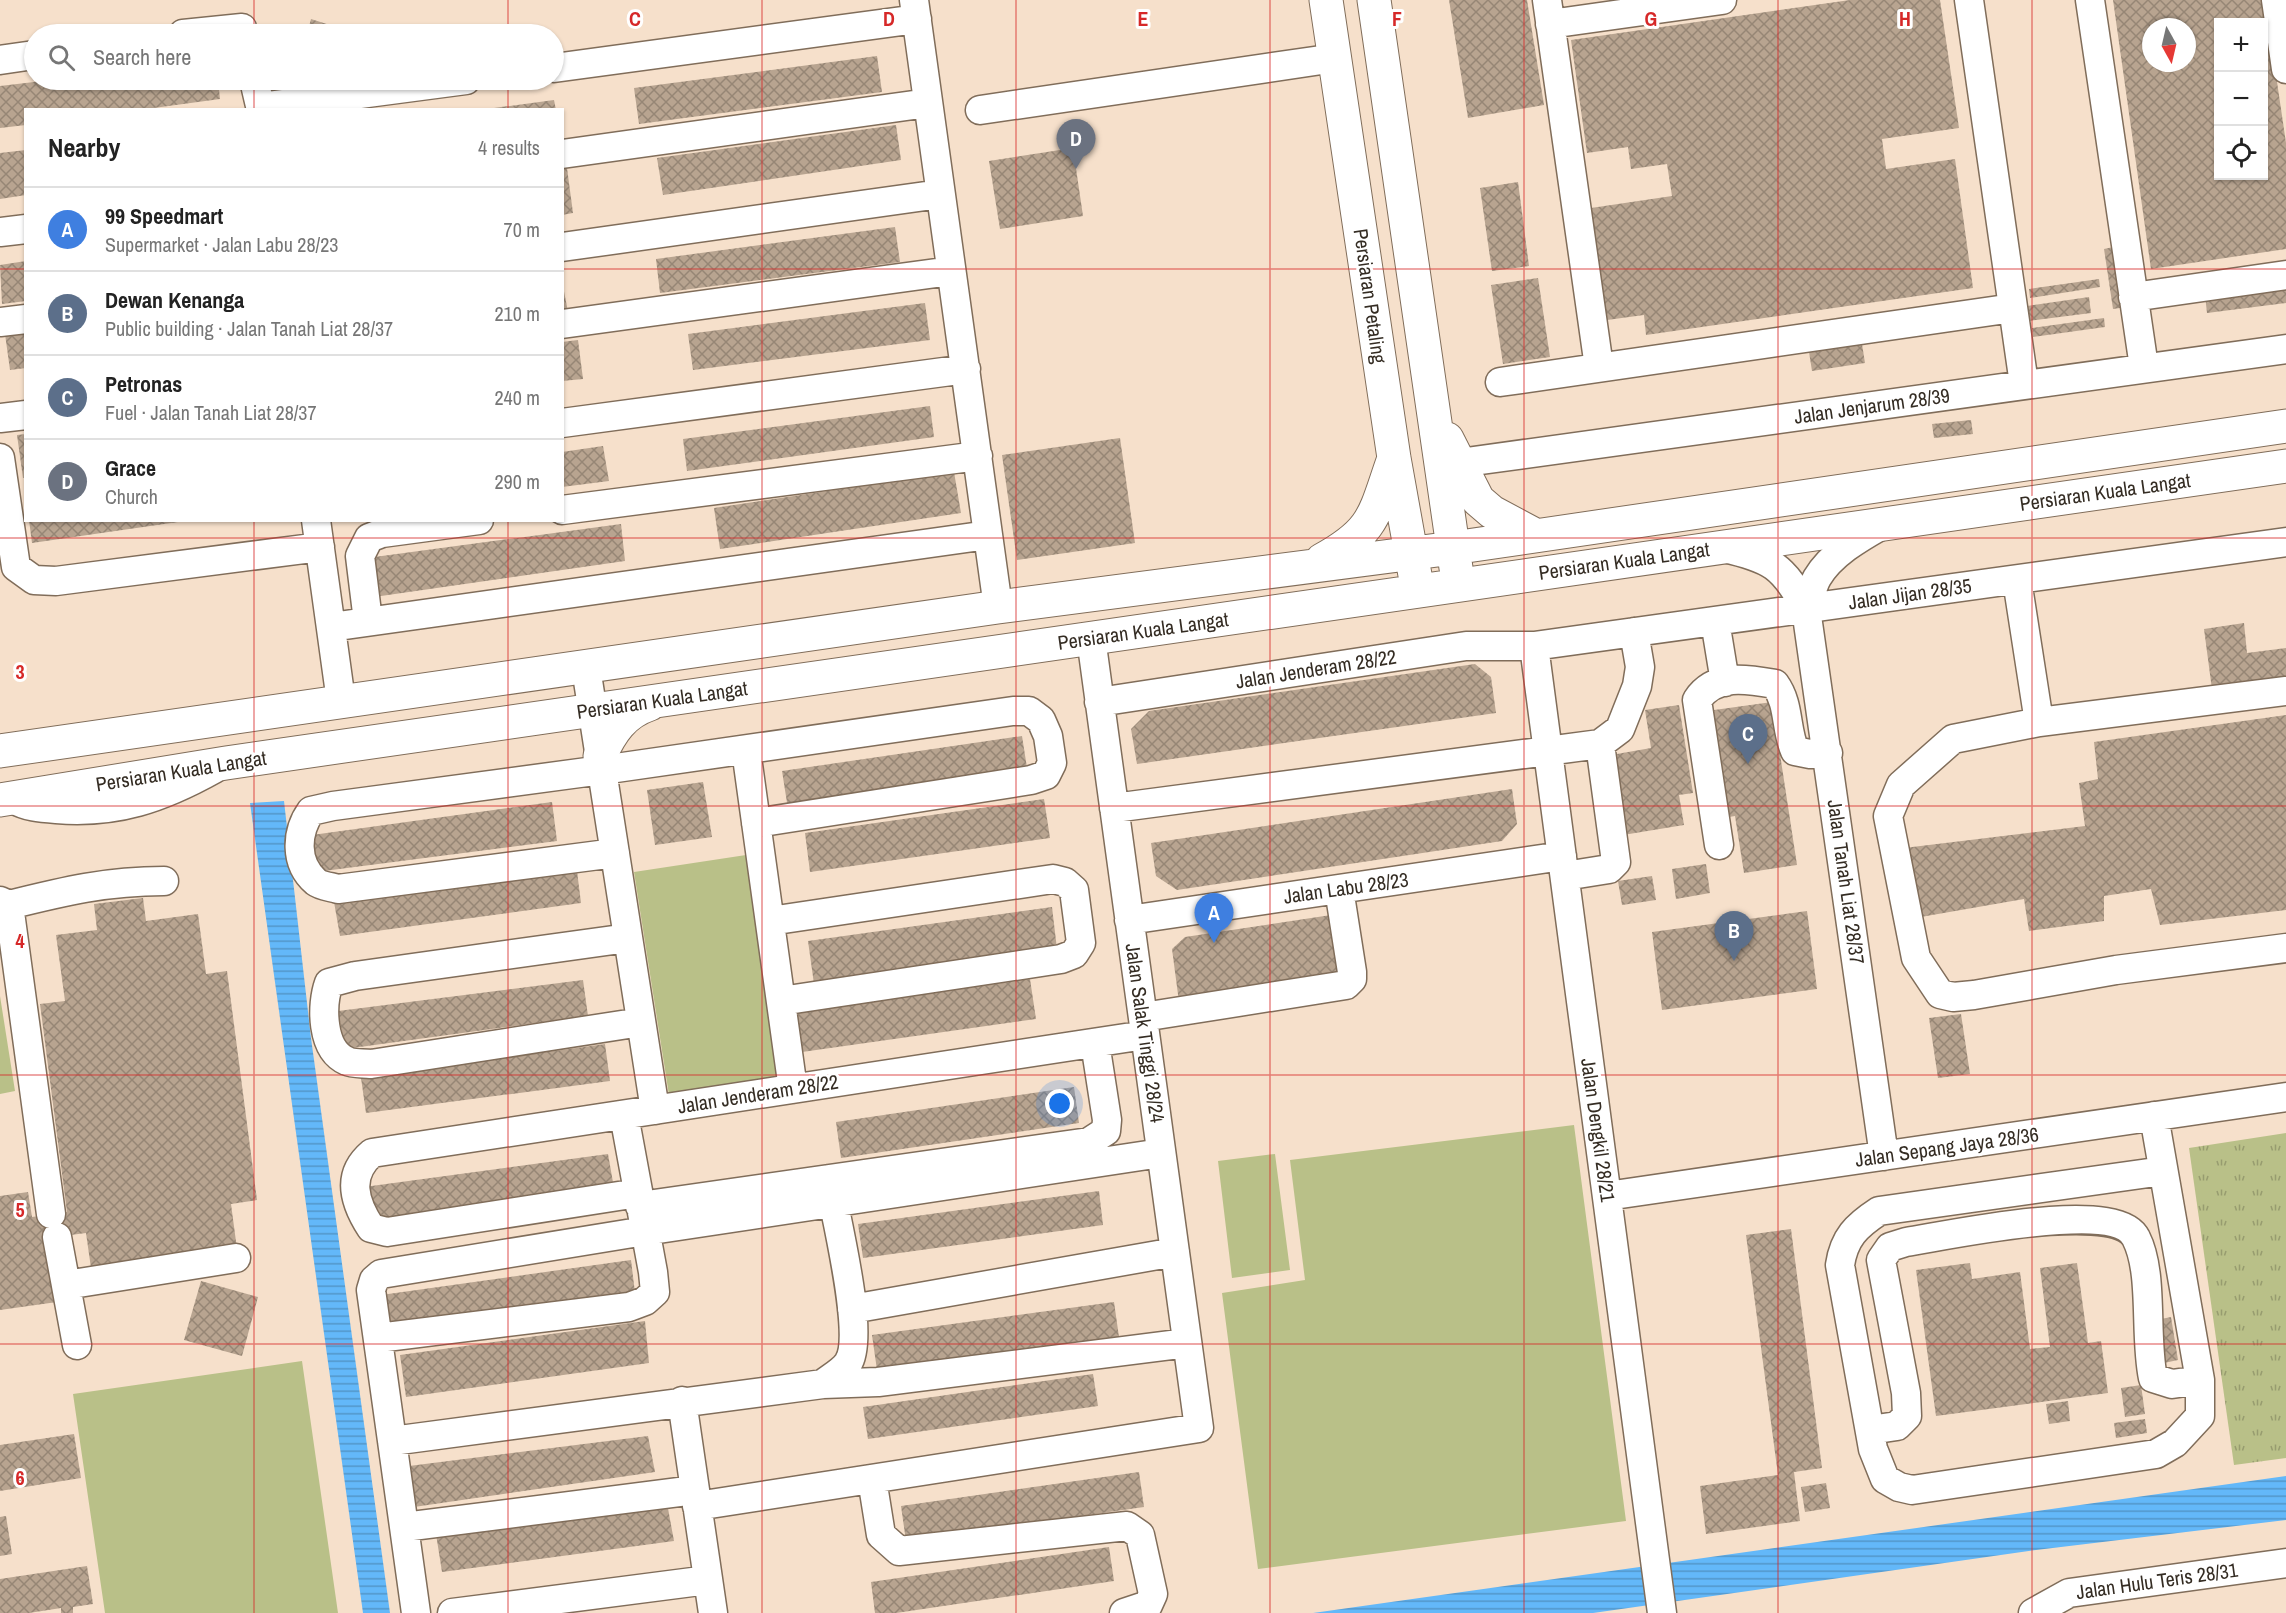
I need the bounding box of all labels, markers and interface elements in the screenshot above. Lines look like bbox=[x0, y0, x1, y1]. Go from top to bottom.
text: C bbox=[629, 5, 641, 32]
text: D bbox=[883, 5, 895, 32]
text: E bbox=[1138, 5, 1149, 32]
text: F bbox=[1392, 5, 1402, 32]
text: G bbox=[1645, 5, 1657, 32]
text: H bbox=[1899, 5, 1911, 32]
north arrow bbox=[2142, 18, 2196, 72]
map controls bbox=[2214, 18, 2268, 180]
button: + bbox=[2214, 18, 2268, 72]
search box bbox=[24, 24, 564, 90]
icon: search bbox=[45, 41, 78, 74]
text: Search here bbox=[93, 42, 191, 72]
button: − bbox=[2214, 72, 2268, 126]
pin: D bbox=[1056, 120, 1096, 169]
button: locate bbox=[2214, 126, 2268, 180]
text: Nearby bbox=[48, 130, 120, 165]
text: 4 results bbox=[478, 134, 540, 161]
text: 99 Speedmart bbox=[105, 201, 223, 231]
text: A bbox=[62, 216, 73, 243]
text: 70 m bbox=[504, 216, 540, 243]
street label: Persiaran Petaling bbox=[1348, 227, 1393, 365]
text: Supermarket · Jalan Labu 28/23 bbox=[105, 231, 338, 258]
text: Dewan Kenanga bbox=[105, 285, 244, 315]
text: B bbox=[62, 300, 73, 327]
text: 210 m bbox=[494, 300, 540, 327]
text: Public building · Jalan Tanah Liat 28/37 bbox=[105, 315, 393, 342]
text: Petronas bbox=[105, 369, 182, 399]
street label: Jalan Jenjarum 28/39 bbox=[1792, 381, 1951, 430]
text: C bbox=[62, 384, 73, 411]
text: 240 m bbox=[494, 384, 540, 411]
text: Fuel · Jalan Tanah Liat 28/37 bbox=[105, 399, 317, 426]
text: Grace bbox=[105, 453, 156, 483]
street label: Persiaran Kuala Langat bbox=[2018, 466, 2193, 517]
text: D bbox=[62, 468, 73, 495]
text: 290 m bbox=[494, 468, 540, 495]
text: Church bbox=[105, 483, 158, 510]
street label: Persiaran Kuala Langat bbox=[1537, 535, 1712, 586]
street label: Jalan Jijan 28/35 bbox=[1847, 572, 1973, 616]
street label: Persiaran Kuala Langat bbox=[1056, 605, 1231, 656]
street label: Jalan Jenderam 28/22 bbox=[1234, 642, 1398, 695]
text: 3 bbox=[15, 658, 25, 685]
street label: Persiaran Kuala Langat bbox=[575, 674, 750, 725]
pin: C bbox=[1728, 714, 1768, 764]
street label: Persiaran Kuala Langat bbox=[94, 744, 269, 797]
street label: Jalan Tanah Liat 28/37 bbox=[1822, 798, 1871, 966]
street label: Jalan Labu 28/23 bbox=[1282, 865, 1410, 910]
pin: A bbox=[1194, 894, 1234, 943]
pin: B bbox=[1714, 912, 1754, 961]
text: 4 bbox=[15, 927, 25, 954]
street label: Jalan Salak Tinggi 28/24 bbox=[1120, 942, 1171, 1124]
street label: Jalan Dengkil 28/21 bbox=[1575, 1056, 1622, 1204]
street label: Jalan Jenderam 28/22 bbox=[676, 1067, 840, 1120]
your location bbox=[1045, 1089, 1074, 1118]
street label: Jalan Sepang Jaya 28/36 bbox=[1853, 1120, 2040, 1173]
text: 5 bbox=[15, 1196, 25, 1223]
text: 6 bbox=[15, 1464, 25, 1491]
street label: Jalan Hulu Teris 28/31 bbox=[2074, 1556, 2239, 1605]

